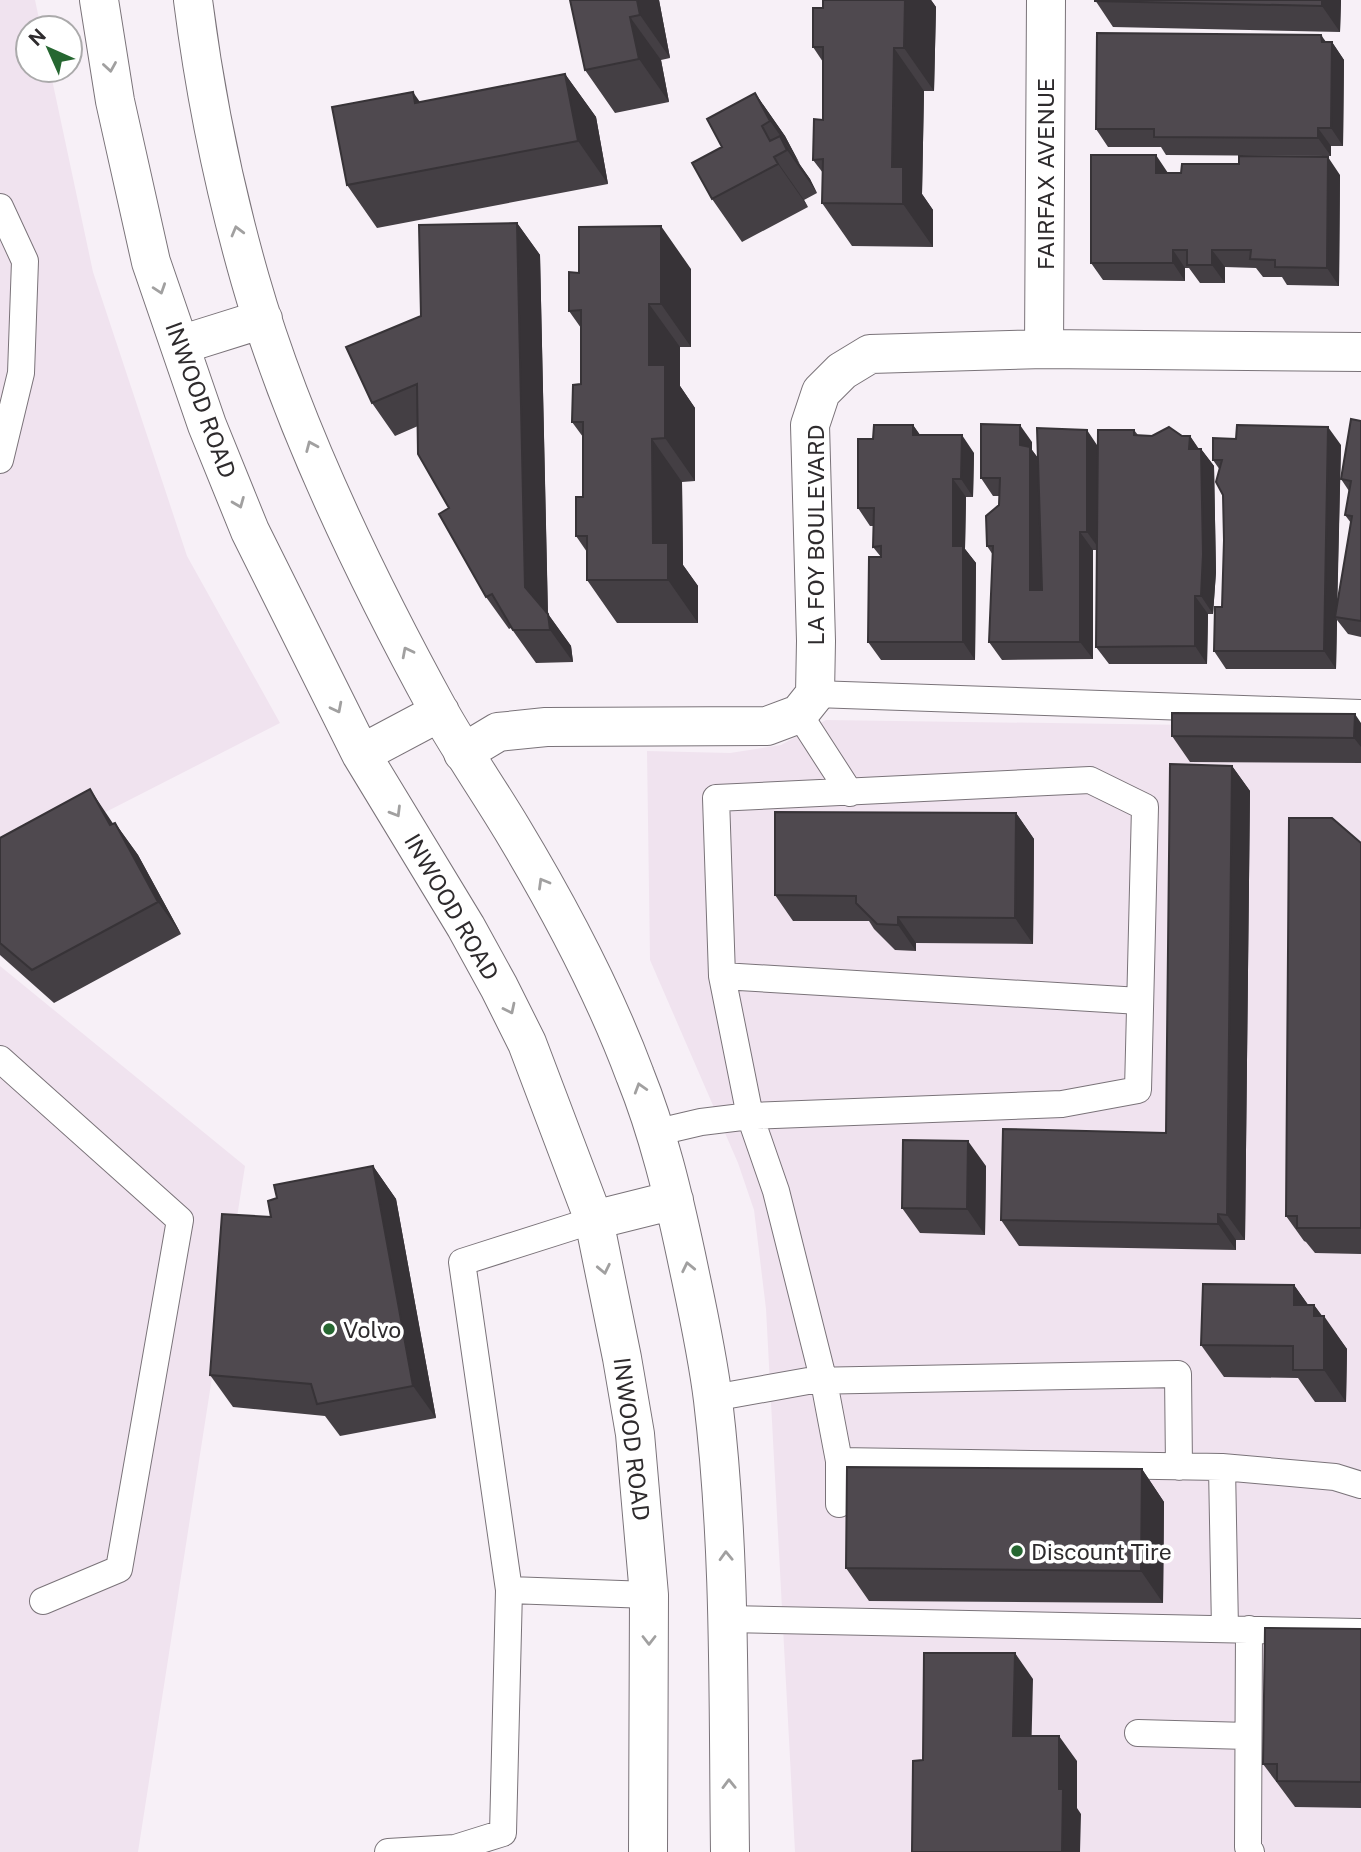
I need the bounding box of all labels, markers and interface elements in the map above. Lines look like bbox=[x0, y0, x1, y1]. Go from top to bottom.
north arrow bbox=[14, 14, 84, 84]
text: N bbox=[24, 24, 50, 50]
one-way arrow bbox=[102, 62, 117, 73]
street label: FAIRFAX AVENUE bbox=[1032, 78, 1059, 270]
one-way arrow bbox=[231, 225, 245, 237]
one-way arrow bbox=[152, 282, 166, 295]
street label: INWOOD ROAD bbox=[160, 318, 242, 482]
street label: LA FOY BOULEVARD bbox=[802, 424, 829, 646]
one-way arrow bbox=[305, 441, 319, 453]
one-way arrow bbox=[230, 496, 244, 508]
one-way arrow bbox=[402, 647, 416, 659]
one-way arrow bbox=[328, 701, 342, 713]
one-way arrow bbox=[388, 805, 401, 818]
street label: INWOOD ROAD bbox=[399, 829, 505, 985]
one-way arrow bbox=[538, 877, 551, 890]
one-way arrow bbox=[501, 1002, 515, 1014]
one-way arrow bbox=[634, 1082, 648, 1095]
one-way arrow bbox=[682, 1261, 697, 1273]
one-way arrow bbox=[595, 1263, 610, 1275]
place label: Volvo bbox=[343, 1316, 401, 1343]
marker: Volvo bbox=[321, 1321, 337, 1337]
street label: INWOOD ROAD bbox=[609, 1356, 655, 1522]
place label: Discount Tire bbox=[1031, 1538, 1172, 1565]
marker: Discount Tire bbox=[1009, 1543, 1025, 1559]
one-way arrow bbox=[718, 1551, 733, 1562]
one-way arrow bbox=[641, 1635, 657, 1645]
one-way arrow bbox=[721, 1778, 737, 1789]

